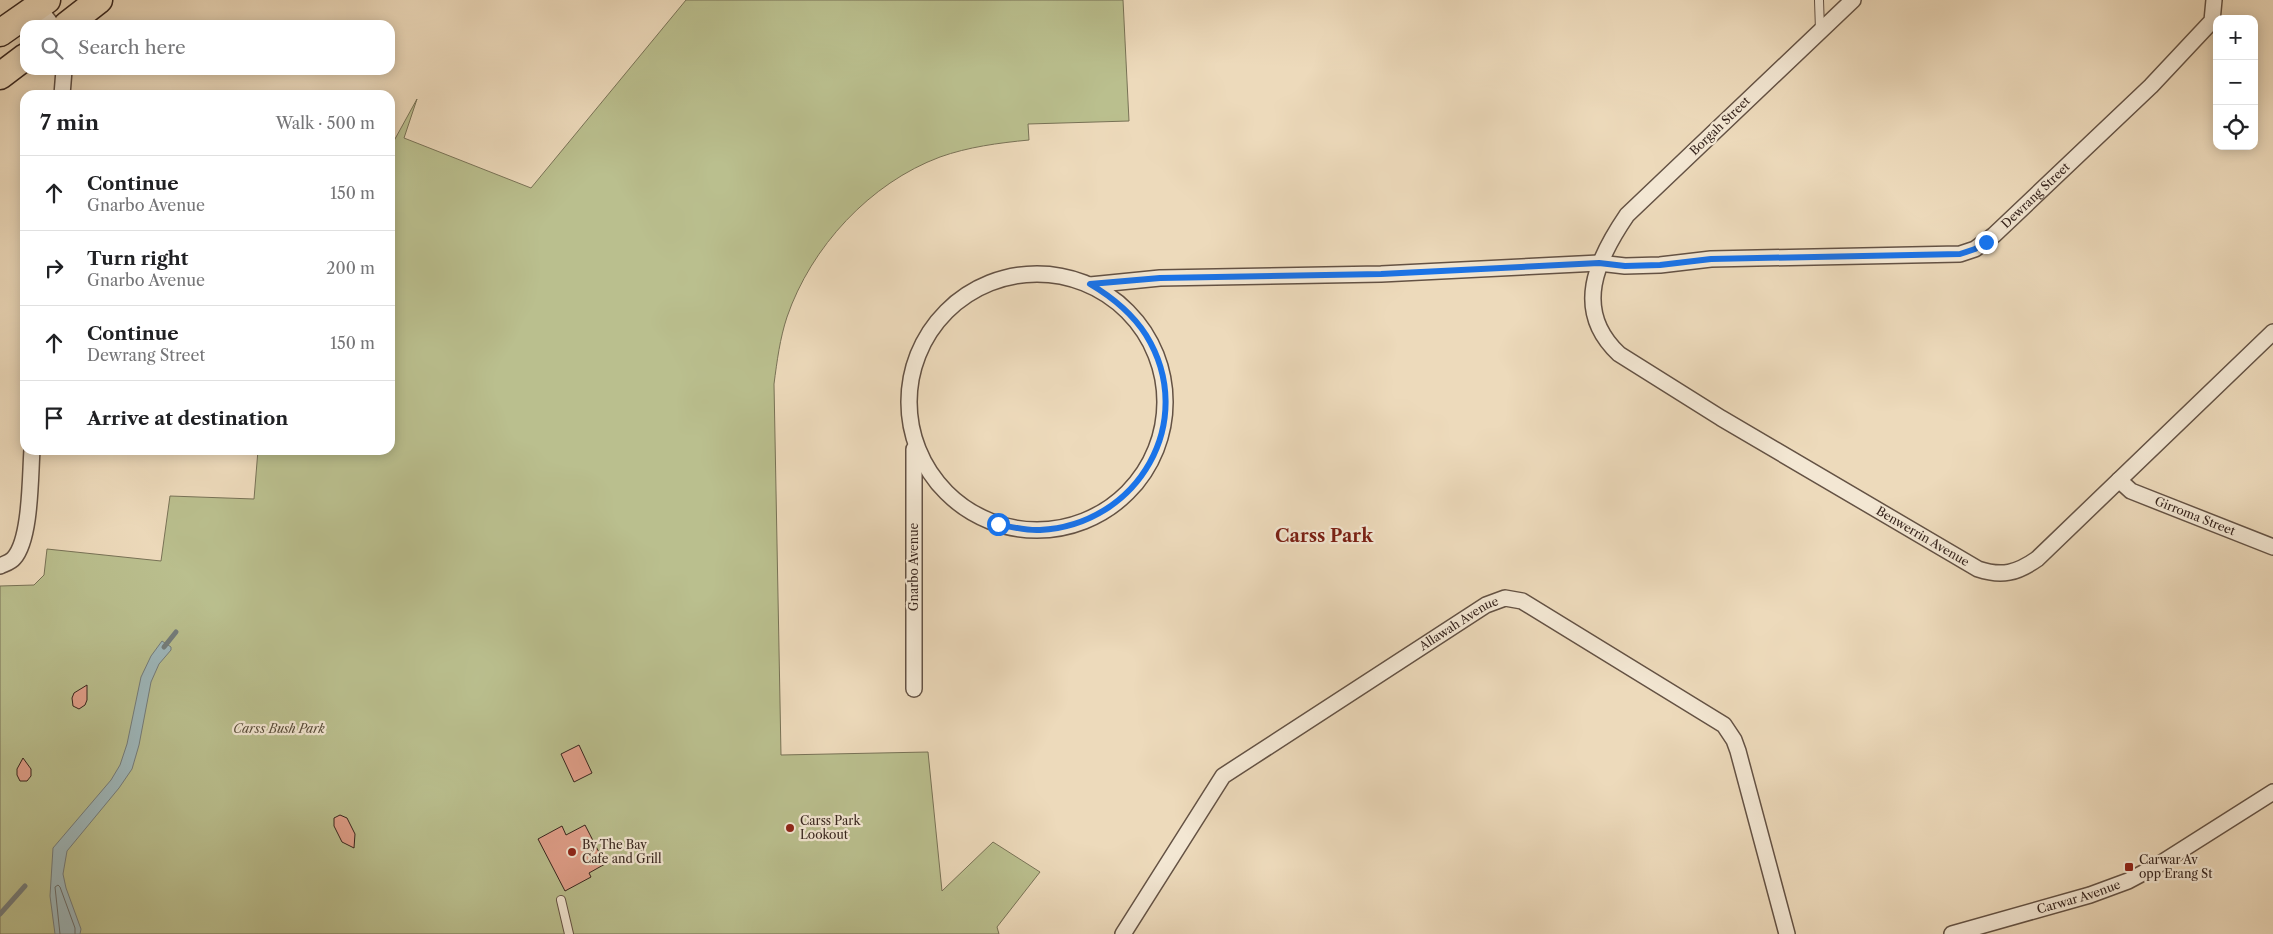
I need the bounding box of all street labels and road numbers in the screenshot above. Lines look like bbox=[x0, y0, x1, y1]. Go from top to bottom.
street label: Borgah Street bbox=[1686, 93, 1753, 158]
street label: Dewrang Street bbox=[1998, 159, 2073, 231]
street label: Girroma Street bbox=[2153, 493, 2238, 539]
street label: Benwerrin Avenue bbox=[1874, 503, 1972, 569]
street label: Gnarbo Avenue bbox=[906, 522, 921, 611]
street label: Allawah Avenue bbox=[1415, 593, 1501, 654]
street label: Carwar Avenue bbox=[2035, 876, 2123, 917]

